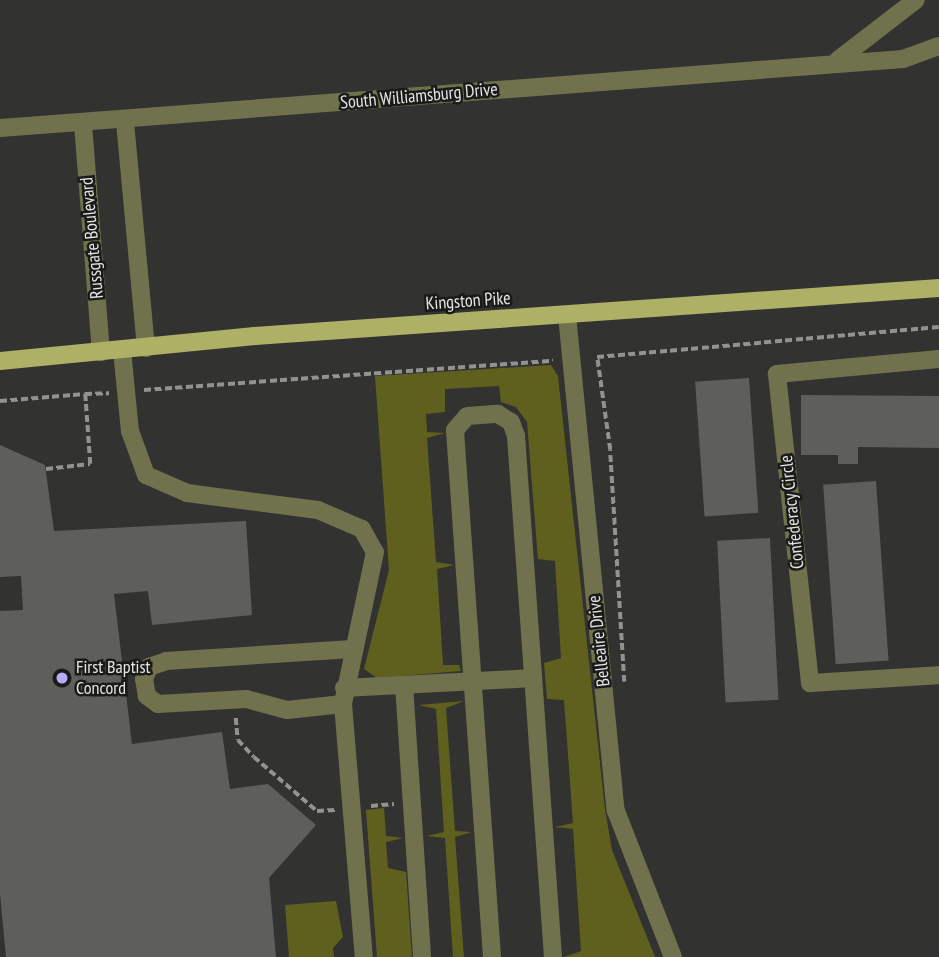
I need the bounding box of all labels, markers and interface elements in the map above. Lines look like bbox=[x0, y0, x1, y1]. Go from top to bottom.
street label: South Williamsburg Drive bbox=[339, 78, 499, 114]
street label: Russgate Boulevard bbox=[76, 176, 108, 300]
street label: Kingston Pike bbox=[425, 287, 511, 315]
street label: Confederacy Circle bbox=[775, 454, 809, 570]
street label: Belleaire Drive bbox=[583, 594, 615, 688]
place label: First Baptist Concord bbox=[76, 657, 151, 700]
marker: First Baptist Concord bbox=[54, 670, 70, 686]

